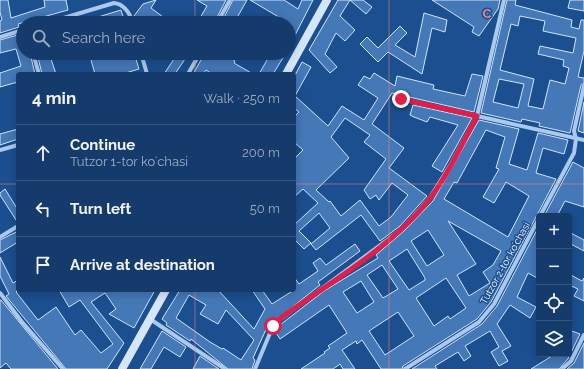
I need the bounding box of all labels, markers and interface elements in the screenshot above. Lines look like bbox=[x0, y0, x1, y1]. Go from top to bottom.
text: C bbox=[483, 6, 492, 21]
search box bbox=[16, 16, 296, 60]
icon: search bbox=[30, 27, 52, 49]
text: Search here bbox=[62, 29, 145, 47]
text: 4 min bbox=[32, 88, 76, 108]
route end bbox=[392, 90, 410, 108]
text: Walk · 250 m bbox=[203, 91, 280, 106]
text: Continue bbox=[70, 136, 135, 154]
icon: ahead bbox=[32, 142, 54, 164]
text: 200 m bbox=[242, 145, 280, 160]
text: Tutzor 1-tor koʻchasi bbox=[70, 154, 188, 169]
icon: left bbox=[32, 198, 54, 220]
text: Turn left bbox=[70, 200, 131, 218]
text: 50 m bbox=[250, 201, 280, 216]
map controls bbox=[536, 213, 572, 357]
button: + bbox=[536, 213, 572, 249]
street label: Tutzor 2-tor koʻchasi bbox=[478, 220, 532, 306]
button: − bbox=[536, 249, 572, 285]
icon: arrive bbox=[32, 254, 54, 276]
text: Arrive at destination bbox=[70, 256, 215, 274]
button: locate bbox=[536, 285, 572, 321]
route start bbox=[264, 317, 282, 335]
button: layers bbox=[536, 321, 572, 357]

